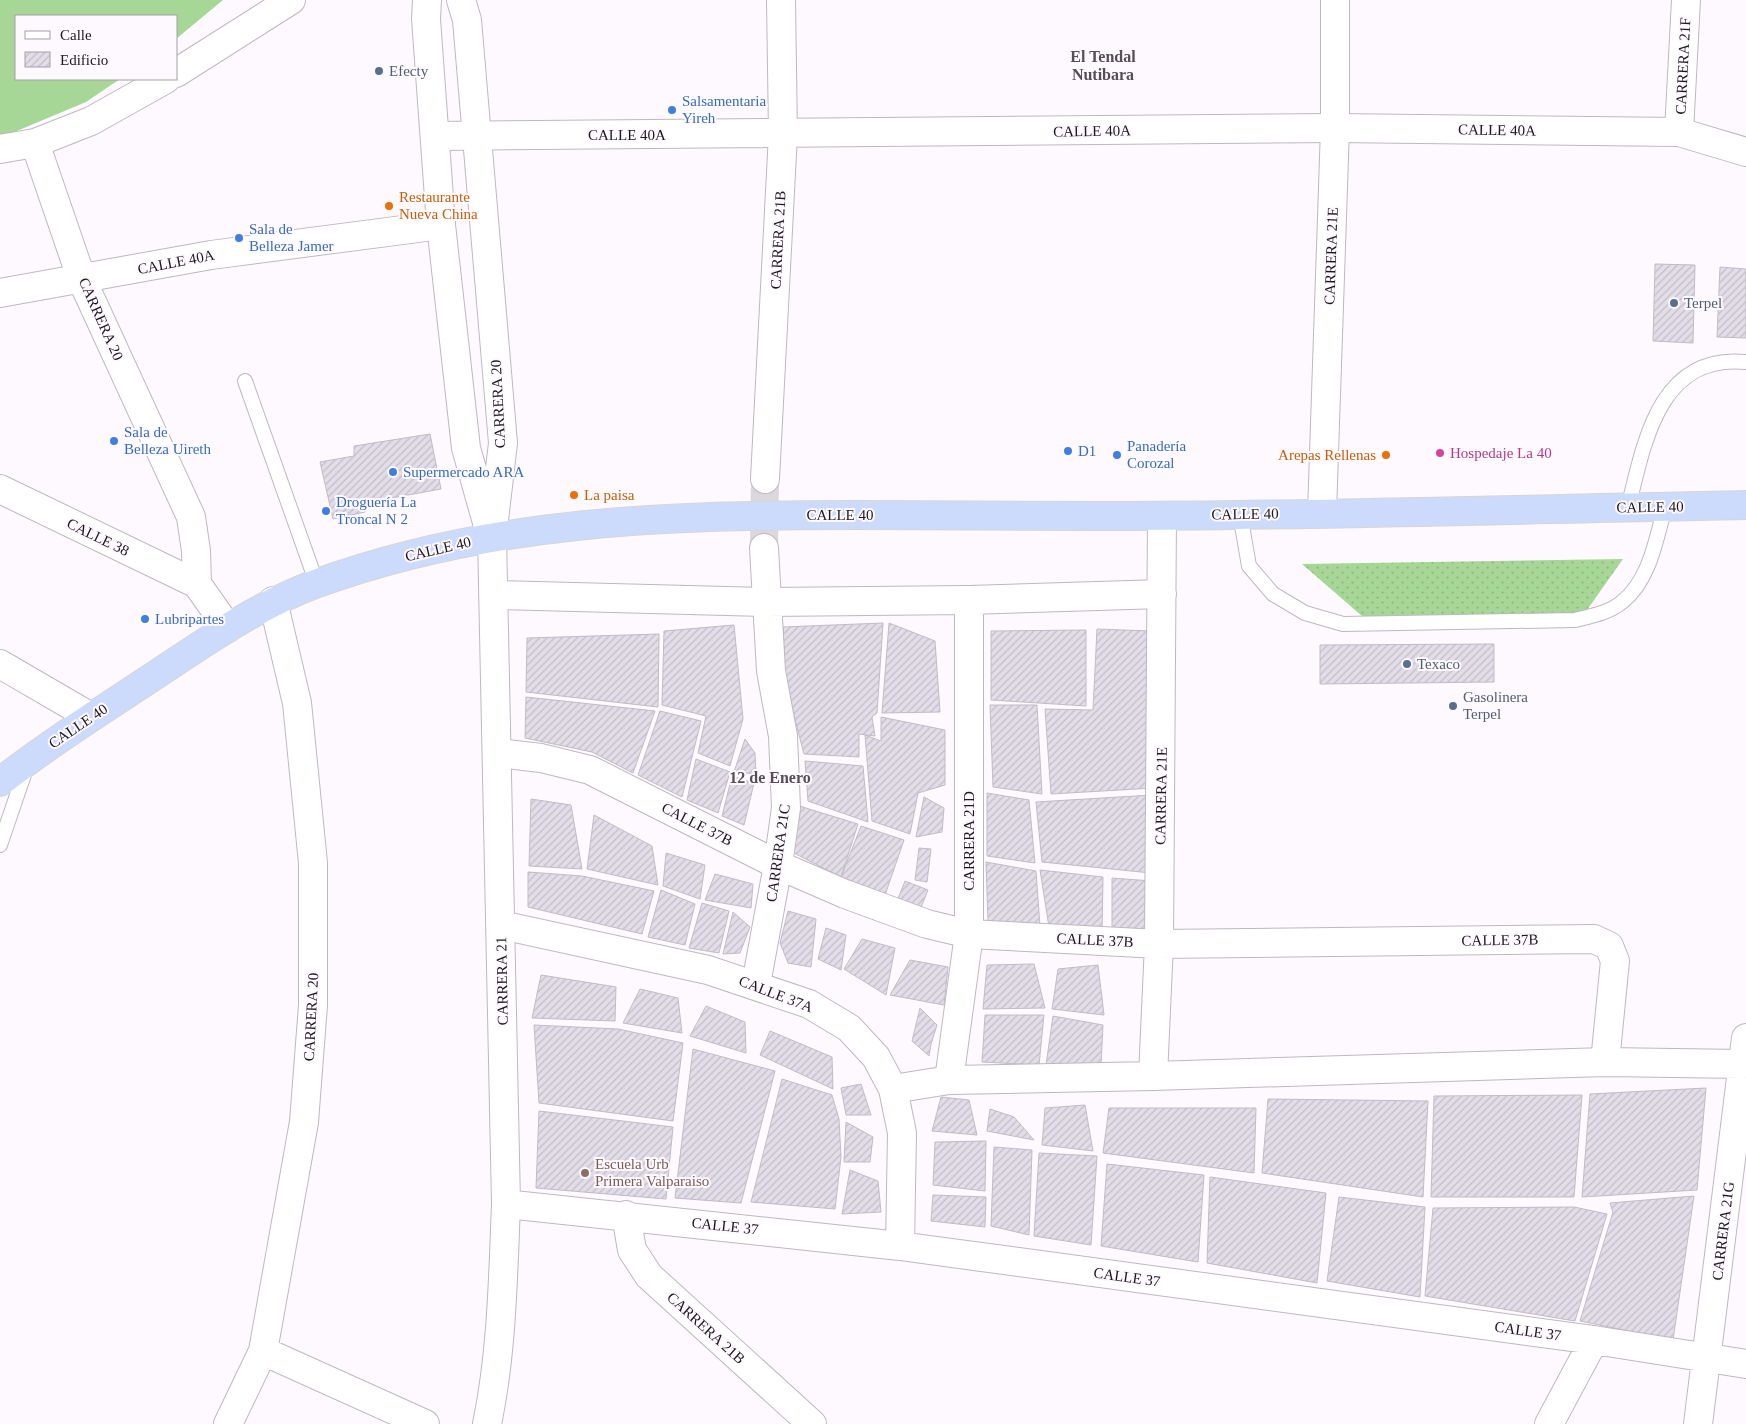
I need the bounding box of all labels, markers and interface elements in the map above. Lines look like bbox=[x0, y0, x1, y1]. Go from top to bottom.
legend bbox=[15, 15, 178, 80]
street label: CARRERA 21F bbox=[1672, 17, 1694, 115]
text: Calle bbox=[60, 27, 92, 43]
district label: El Tendal Nutibara bbox=[1070, 48, 1136, 83]
text: Edificio bbox=[60, 52, 108, 68]
place label: Efecty bbox=[389, 63, 429, 79]
marker: Efecty bbox=[373, 65, 385, 77]
place label: Salsamentaria Yireh bbox=[682, 93, 766, 126]
marker: Salsamentaria Yireh bbox=[666, 104, 678, 116]
street label: CALLE 40A bbox=[1458, 121, 1536, 139]
street label: CALLE 40A bbox=[1053, 122, 1131, 140]
street label: CALLE 40A bbox=[588, 127, 666, 143]
place label: Restaurante Nueva China bbox=[399, 189, 478, 222]
street label: CARRERA 21B bbox=[767, 190, 789, 290]
marker: Restaurante Nueva China bbox=[383, 200, 395, 212]
street label: CARRERA 21E bbox=[1321, 207, 1341, 305]
place label: Sala de Belleza Jamer bbox=[249, 221, 334, 254]
marker: Sala de Belleza Jamer bbox=[233, 232, 245, 244]
street label: CALLE 40A bbox=[136, 247, 216, 277]
street label: CARRERA 20 bbox=[76, 275, 126, 363]
place label: Terpel bbox=[1684, 295, 1722, 311]
marker: Terpel bbox=[1668, 297, 1680, 309]
street label: CARRERA 20 bbox=[488, 359, 508, 449]
place label: Sala de Belleza Uireth bbox=[124, 424, 212, 457]
marker: Sala de Belleza Uireth bbox=[108, 435, 120, 447]
place label: Panadería Corozal bbox=[1127, 438, 1186, 471]
place label: D1 bbox=[1078, 443, 1096, 459]
marker: D1 bbox=[1062, 445, 1074, 457]
place label: Hospedaje La 40 bbox=[1450, 445, 1552, 461]
place label: Arepas Rellenas bbox=[1278, 447, 1376, 463]
marker: Hospedaje La 40 bbox=[1434, 447, 1446, 459]
marker: Panadería Corozal bbox=[1111, 449, 1123, 461]
marker: Arepas Rellenas bbox=[1380, 449, 1392, 461]
place label: Supermercado ARA bbox=[403, 464, 524, 480]
marker: Supermercado ARA bbox=[387, 466, 399, 478]
place label: La paisa bbox=[584, 487, 635, 503]
marker: La paisa bbox=[568, 489, 580, 501]
place label: Droguería La Troncal N 2 bbox=[336, 494, 417, 527]
street label: CALLE 40 bbox=[1616, 498, 1684, 516]
marker: Droguería La Troncal N 2 bbox=[320, 505, 332, 517]
street label: CALLE 40 bbox=[1211, 505, 1279, 523]
street label: CALLE 40 bbox=[806, 507, 874, 523]
street label: CALLE 38 bbox=[64, 515, 132, 559]
street label: CALLE 40 bbox=[404, 534, 472, 564]
place label: Lubripartes bbox=[155, 611, 224, 627]
marker: Lubripartes bbox=[139, 613, 151, 625]
place label: Texaco bbox=[1417, 656, 1460, 672]
marker: Texaco bbox=[1401, 658, 1413, 670]
place label: Gasolinera Terpel bbox=[1463, 689, 1528, 722]
marker: Gasolinera Terpel bbox=[1447, 700, 1459, 712]
street label: CALLE 40 bbox=[46, 701, 110, 751]
street label: CARRERA 21E bbox=[1152, 747, 1170, 845]
district label: 12 de Enero bbox=[729, 769, 811, 786]
street label: CARRERA 21D bbox=[961, 791, 977, 891]
street label: CALLE 37B bbox=[659, 799, 735, 849]
street label: CARRERA 21C bbox=[763, 803, 793, 903]
street label: CALLE 37B bbox=[1056, 930, 1134, 950]
street label: CALLE 37B bbox=[1461, 931, 1539, 949]
street label: CARRERA 21 bbox=[493, 936, 511, 1026]
street label: CARRERA 20 bbox=[301, 972, 321, 1062]
street label: CALLE 37A bbox=[737, 973, 815, 1015]
place label: Escuela Urb Primera Valparaiso bbox=[595, 1156, 709, 1189]
marker: Escuela Urb Primera Valparaiso bbox=[579, 1167, 591, 1179]
street label: CARRERA 21G bbox=[1709, 1180, 1737, 1281]
street label: CALLE 37 bbox=[691, 1215, 760, 1238]
street label: CALLE 37 bbox=[1093, 1264, 1162, 1290]
street label: CARRERA 21B bbox=[664, 1289, 748, 1367]
street label: CALLE 37 bbox=[1494, 1318, 1563, 1344]

